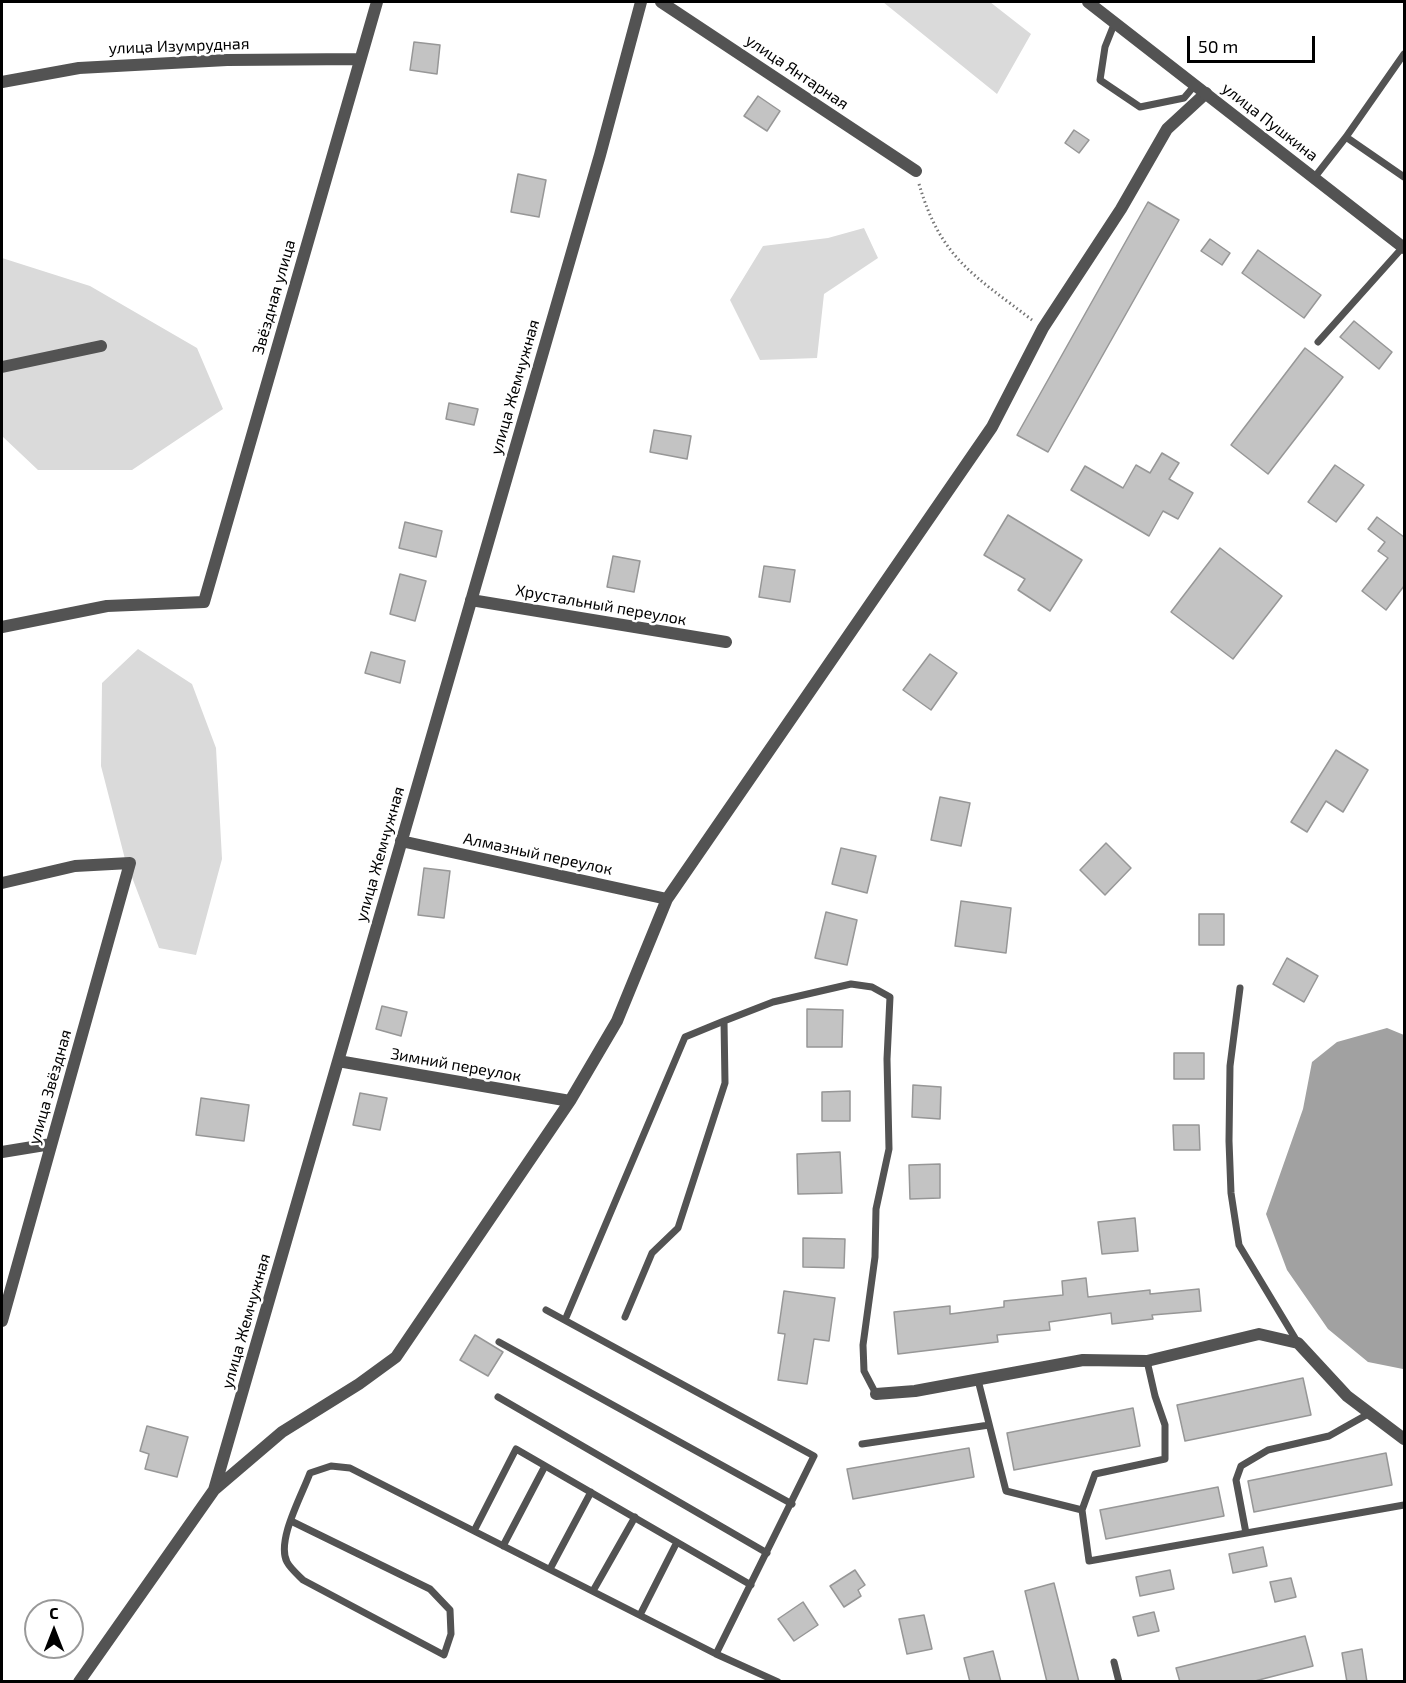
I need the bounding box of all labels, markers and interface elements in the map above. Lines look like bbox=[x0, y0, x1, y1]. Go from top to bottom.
scale bar bbox=[1190, 24, 1318, 62]
street label: улица Янтарная bbox=[742, 30, 852, 114]
street label: улица Изумрудная bbox=[108, 34, 250, 58]
text: 50 m bbox=[1198, 35, 1238, 57]
street label: улица Пушкина bbox=[1218, 79, 1322, 165]
street label: Звёздная улица bbox=[248, 237, 300, 357]
street label: улица Жемчужная bbox=[487, 317, 543, 457]
street label: Хрустальный переулок bbox=[514, 580, 688, 630]
street label: улица Жемчужная bbox=[352, 784, 408, 924]
street label: Алмазный переулок bbox=[462, 829, 614, 879]
street label: улица Звёздная bbox=[24, 1027, 76, 1147]
street label: Зимний переулок bbox=[389, 1044, 523, 1086]
street label: улица Жемчужная bbox=[218, 1251, 274, 1391]
north arrow bbox=[24, 1599, 84, 1659]
text: С bbox=[49, 1603, 59, 1622]

